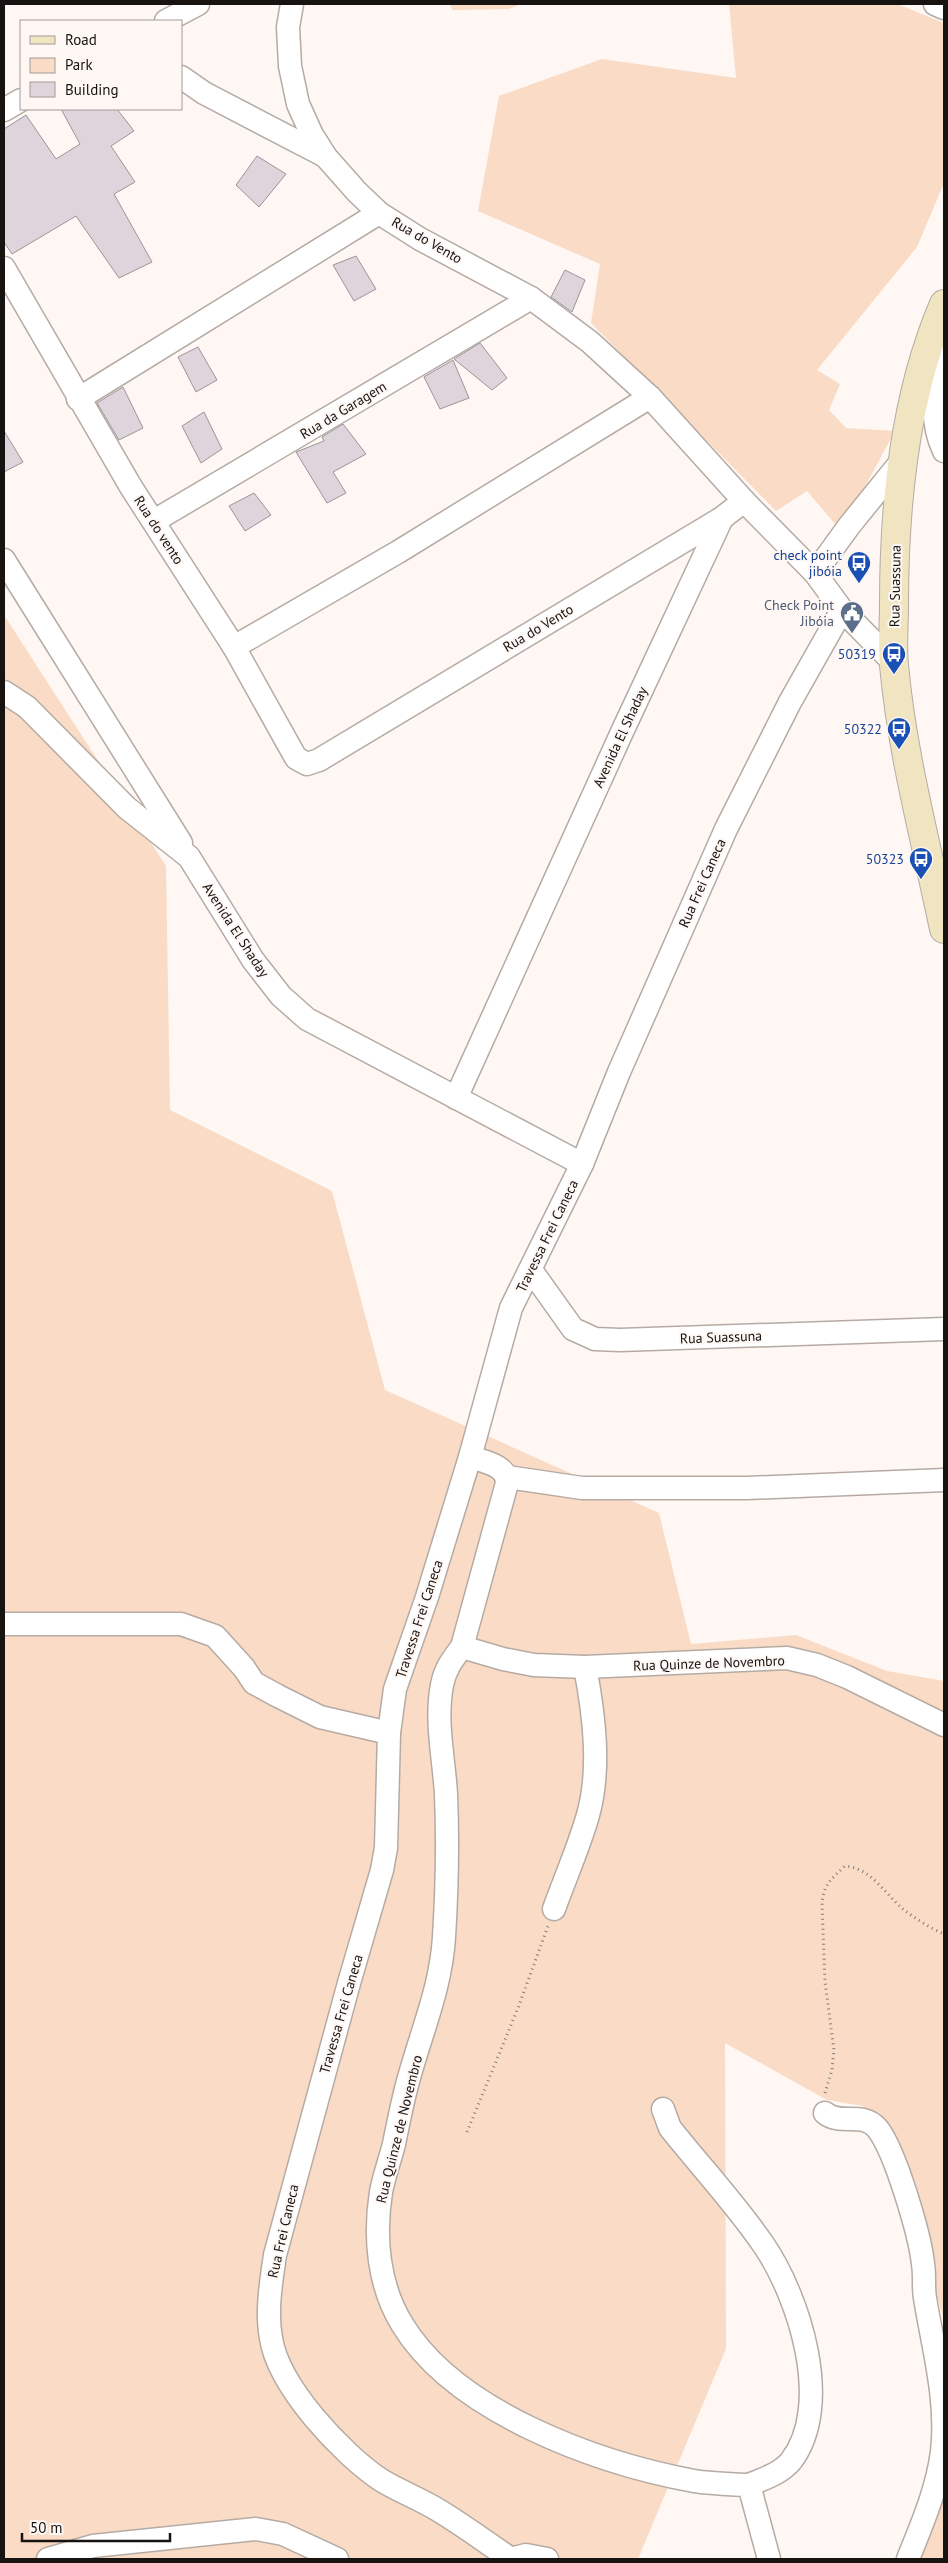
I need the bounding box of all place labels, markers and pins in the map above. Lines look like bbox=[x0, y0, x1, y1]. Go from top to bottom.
place label: check point jibóia bbox=[773, 546, 842, 580]
bus stop icon: check point jibóia bbox=[846, 550, 872, 584]
place label: Check Point Jibóia bbox=[764, 596, 834, 630]
public building icon: Check Point Jibóia bbox=[839, 600, 865, 634]
bus stop icon: 50319 bbox=[881, 641, 907, 675]
place label: 50319 bbox=[838, 645, 876, 663]
bus stop icon: 50322 bbox=[886, 716, 912, 750]
place label: 50322 bbox=[844, 720, 882, 738]
bus stop icon: 50323 bbox=[908, 846, 934, 880]
place label: 50323 bbox=[866, 850, 904, 868]

